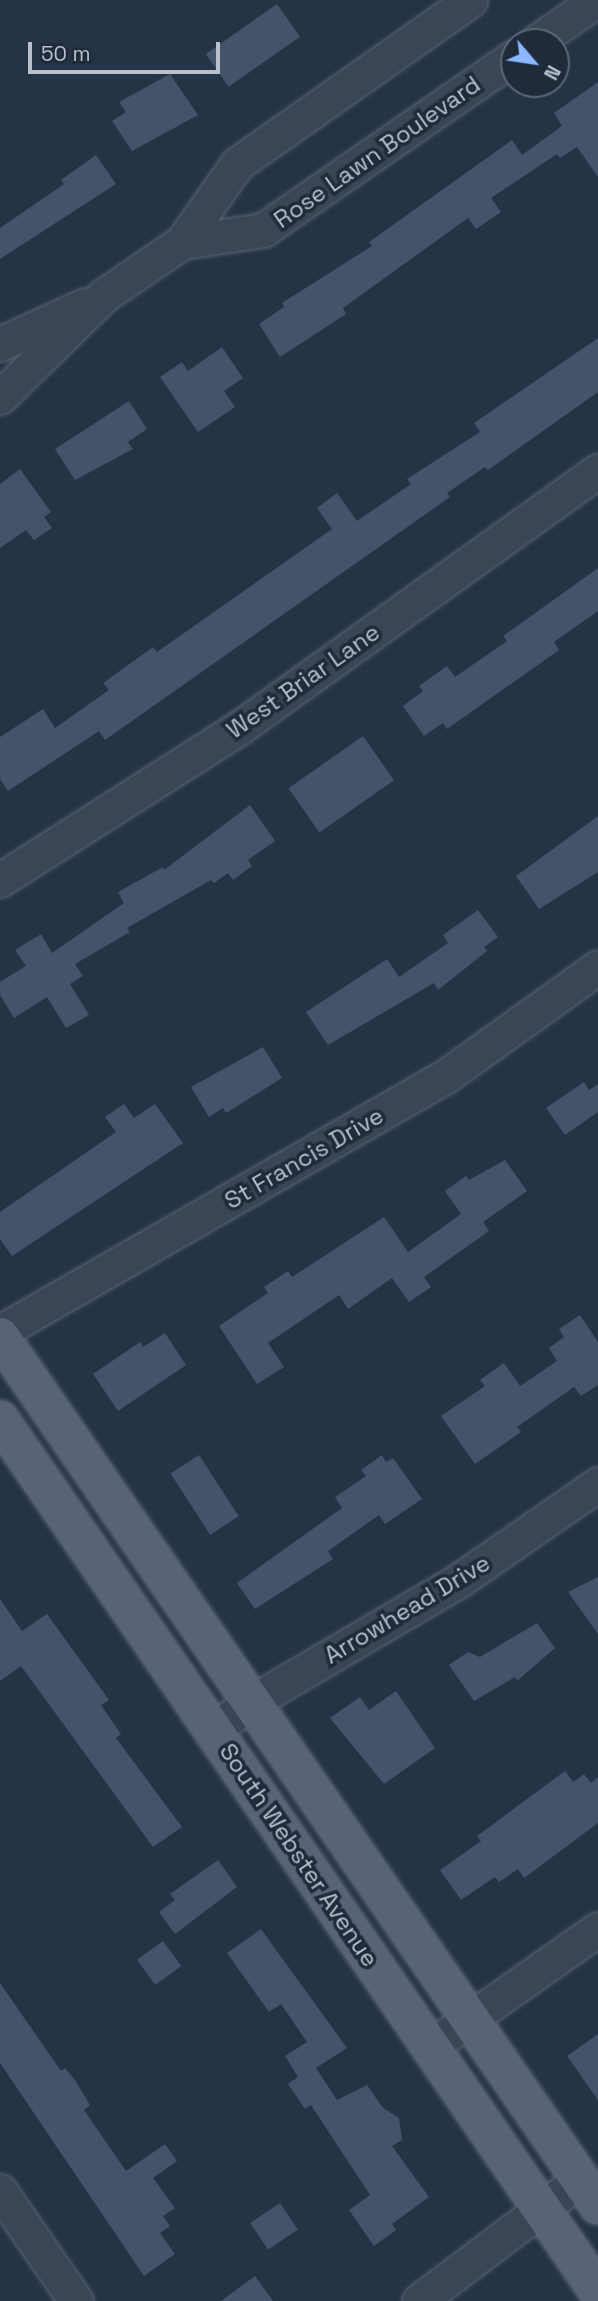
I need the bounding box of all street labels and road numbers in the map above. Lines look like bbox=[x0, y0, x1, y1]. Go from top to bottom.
street label: Rose Lawn Boulevard bbox=[268, 70, 486, 234]
street label: West Briar Lane bbox=[221, 618, 385, 744]
street label: St Francis Drive bbox=[219, 1101, 389, 1215]
street label: Arrowhead Drive bbox=[319, 1548, 495, 1670]
street label: South Webster Avenue bbox=[213, 1738, 385, 1972]

